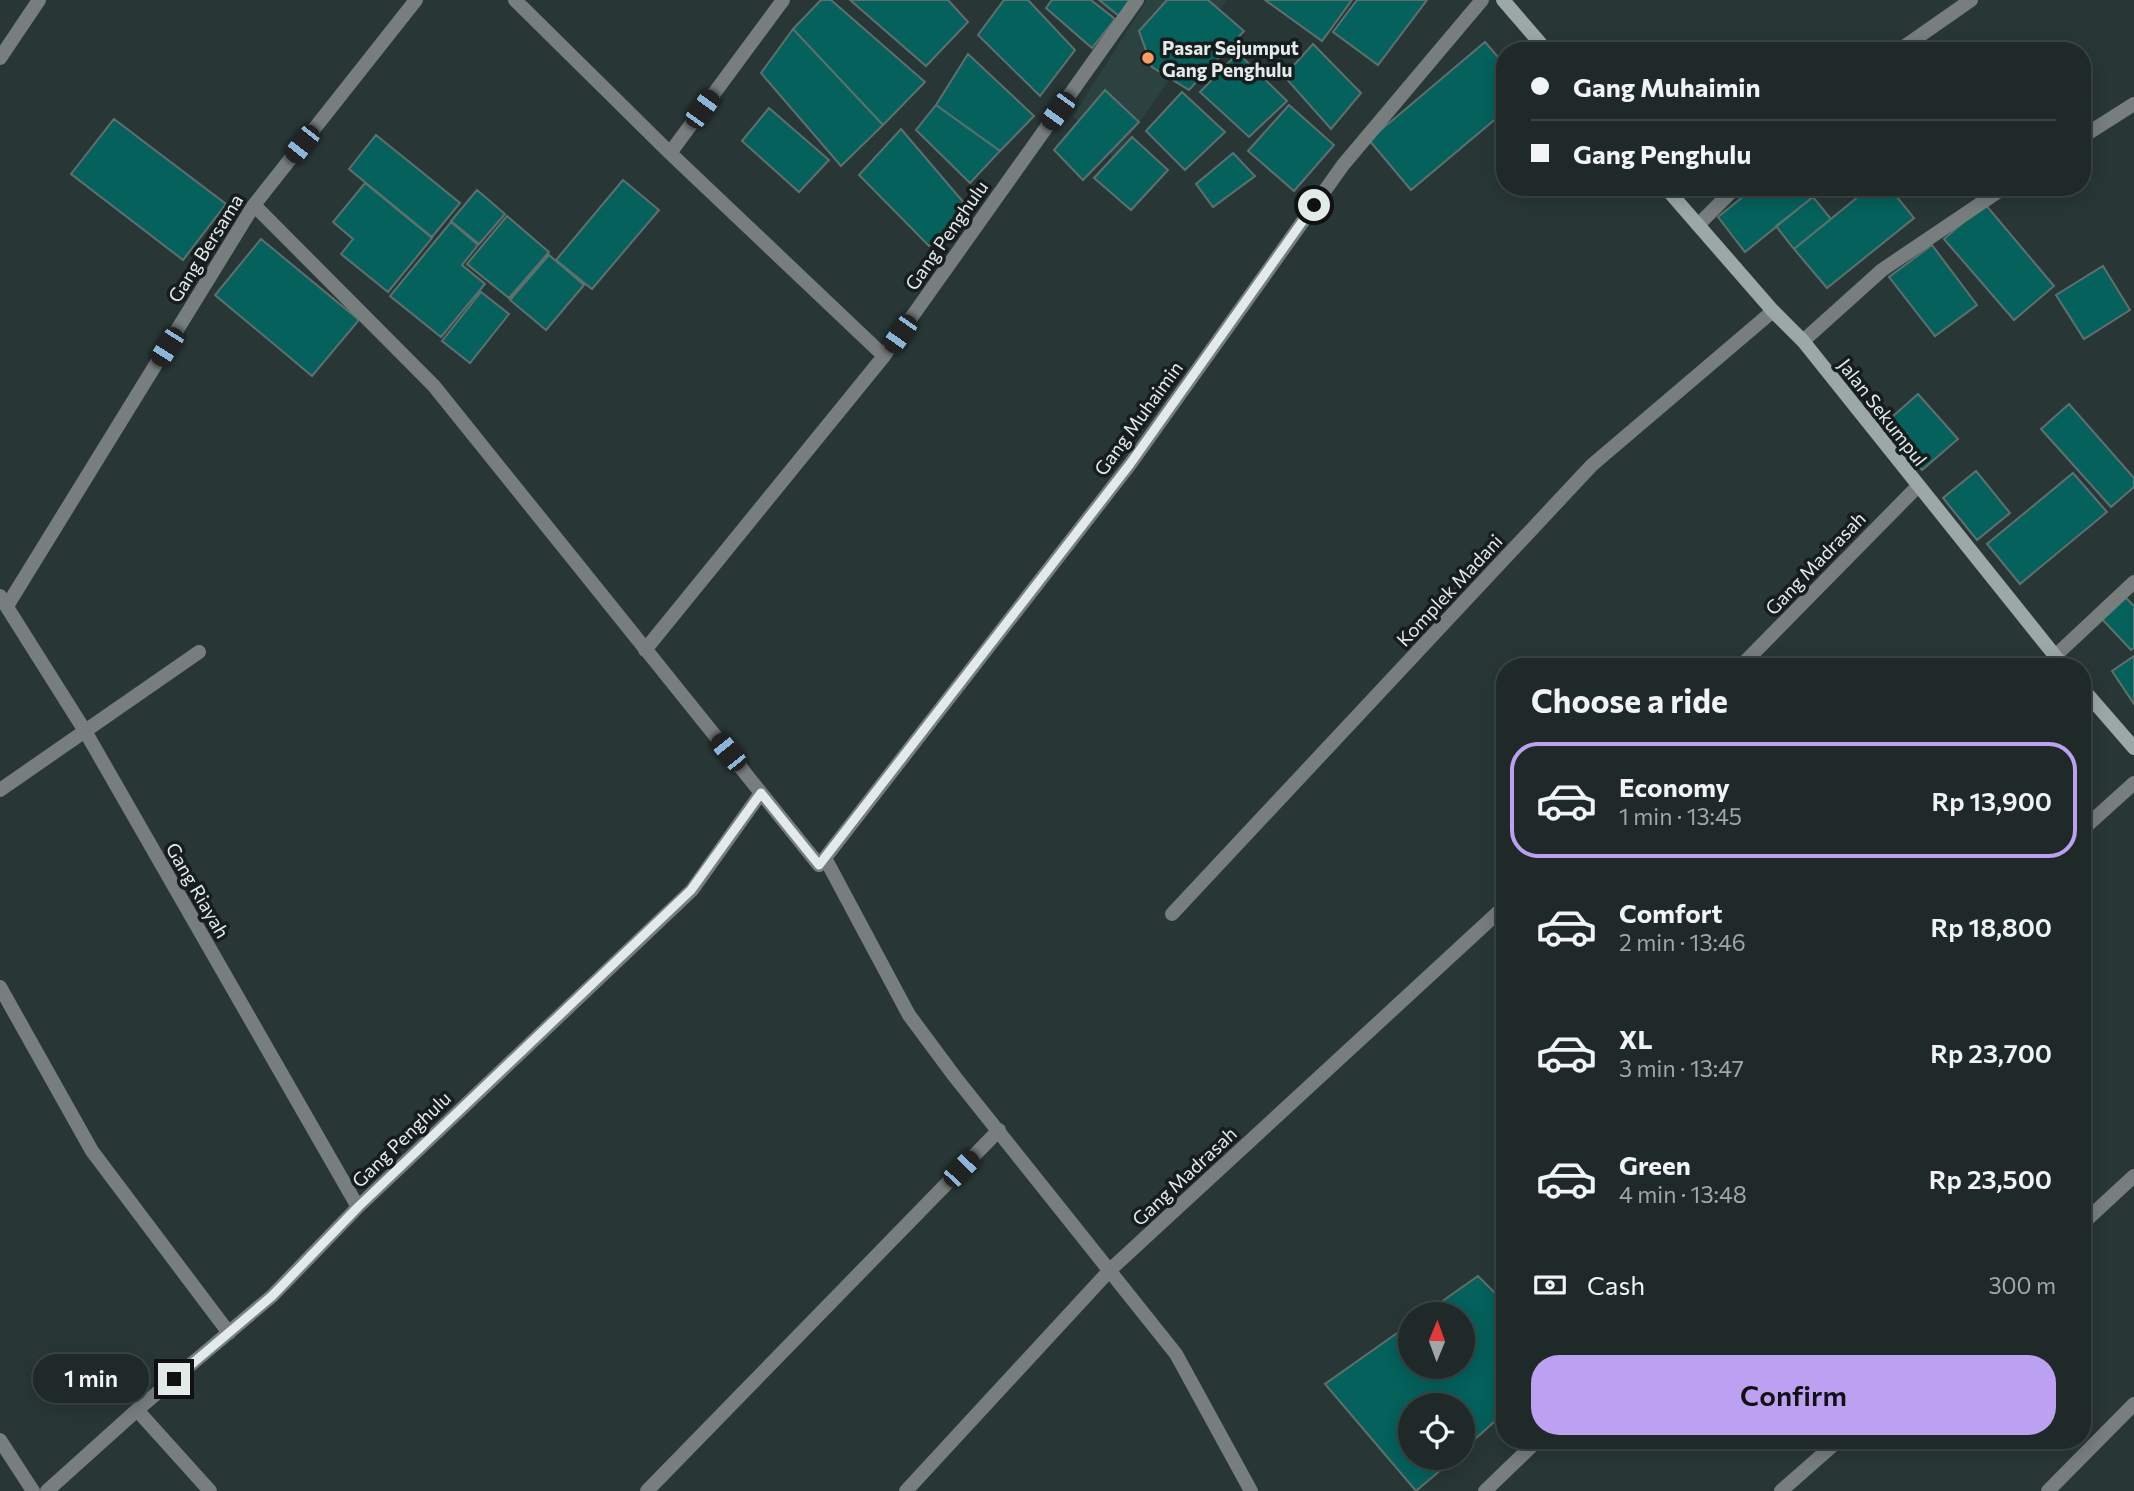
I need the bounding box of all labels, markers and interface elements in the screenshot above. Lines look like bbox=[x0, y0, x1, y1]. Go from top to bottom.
place label: Pasar Sejumput Gang Penghulu bbox=[1162, 36, 1299, 81]
marker: Pasar Sejumput Gang Penghulu bbox=[1140, 50, 1156, 66]
text: Gang Muhaimin bbox=[1573, 71, 1761, 102]
car bbox=[682, 86, 723, 132]
car bbox=[1038, 88, 1079, 134]
car bbox=[281, 121, 324, 167]
text: Gang Penghulu bbox=[1573, 138, 1751, 169]
street label: Gang Penghulu bbox=[900, 176, 992, 294]
route start bbox=[1298, 189, 1330, 221]
street label: Gang Bersama bbox=[163, 190, 247, 306]
car bbox=[880, 311, 921, 357]
car bbox=[147, 324, 188, 370]
street label: Jalan Sekumpul bbox=[1834, 354, 1932, 470]
street label: Gang Muhaimin bbox=[1089, 356, 1187, 480]
street label: Gang Madrasah bbox=[1760, 507, 1870, 619]
street label: Komplek Madani bbox=[1391, 529, 1507, 651]
text: Choose a ride bbox=[1531, 680, 1728, 720]
car bbox=[707, 729, 750, 775]
icon: car bbox=[1535, 769, 1598, 832]
text: Economy bbox=[1619, 771, 1730, 802]
text: Rp 13,900 bbox=[1931, 785, 2052, 816]
text: 1 min · 13:45 bbox=[1619, 802, 1742, 830]
street label: Gang Riayah bbox=[161, 838, 235, 942]
icon: car bbox=[1535, 895, 1598, 958]
text: Comfort bbox=[1619, 897, 1722, 928]
text: Rp 18,800 bbox=[1930, 911, 2052, 942]
text: 2 min · 13:46 bbox=[1619, 928, 1746, 956]
icon: car bbox=[1535, 1021, 1598, 1084]
text: XL bbox=[1619, 1023, 1653, 1054]
text: Rp 23,700 bbox=[1930, 1037, 2052, 1068]
text: 3 min · 13:47 bbox=[1619, 1054, 1744, 1082]
street label: Gang Penghulu bbox=[347, 1086, 455, 1192]
street label: Gang Madrasah bbox=[1127, 1122, 1241, 1230]
car bbox=[939, 1147, 984, 1191]
icon: car bbox=[1535, 1147, 1598, 1210]
text: Green bbox=[1619, 1149, 1691, 1180]
text: Rp 23,500 bbox=[1929, 1163, 2052, 1194]
text: 4 min · 13:48 bbox=[1619, 1180, 1747, 1208]
icon: cash bbox=[1531, 1266, 1569, 1304]
text: Cash bbox=[1587, 1269, 1645, 1300]
text: 300 m bbox=[1988, 1271, 2056, 1299]
north arrow bbox=[1398, 1302, 1475, 1379]
map controls bbox=[1398, 1302, 1475, 1470]
callout: 1 min bbox=[34, 1354, 150, 1404]
button: Confirm bbox=[1531, 1355, 2056, 1435]
route end bbox=[158, 1363, 190, 1395]
text: 1 min bbox=[64, 1364, 118, 1392]
button: locate bbox=[1398, 1393, 1475, 1470]

